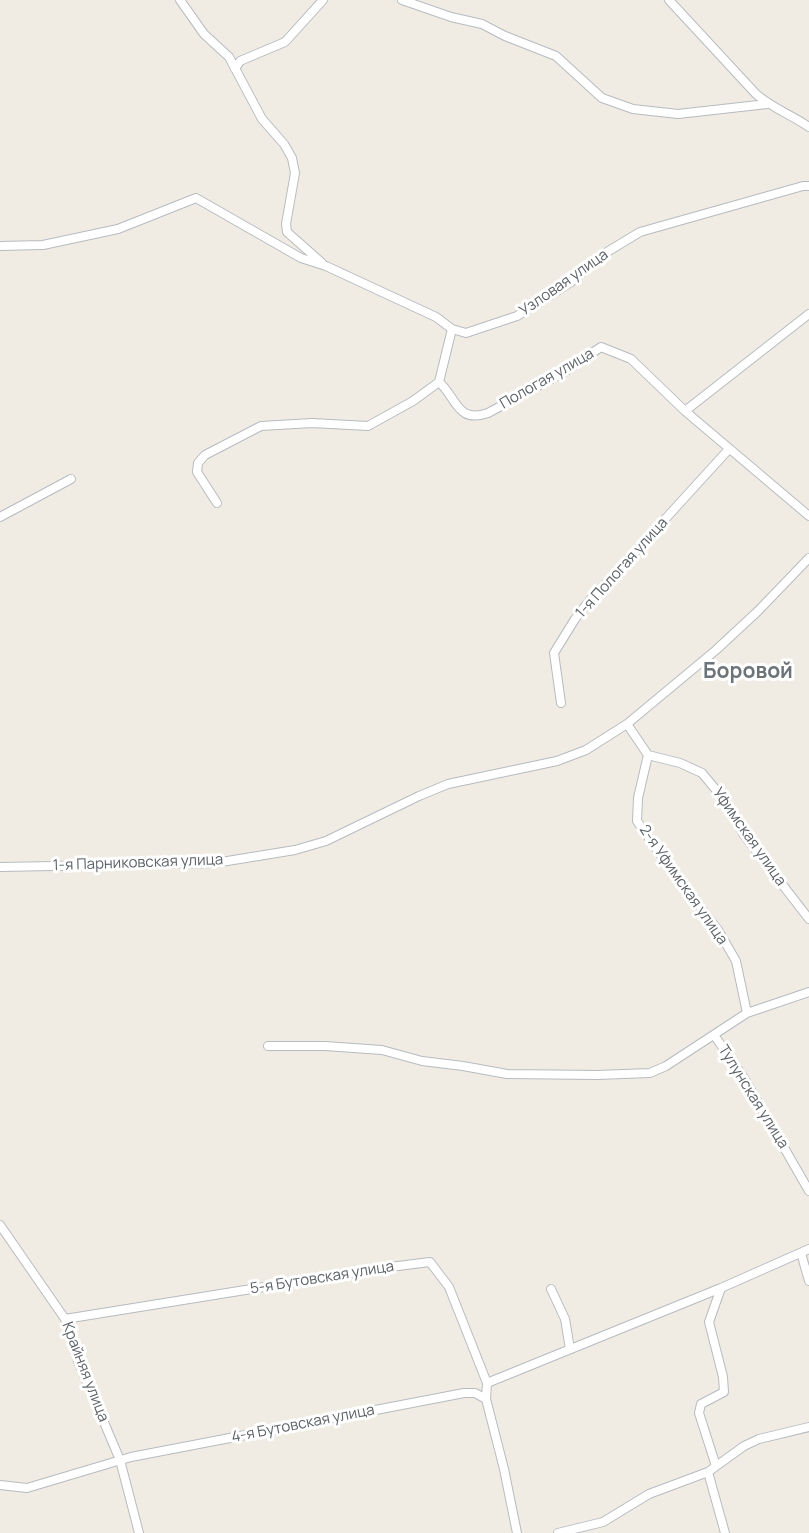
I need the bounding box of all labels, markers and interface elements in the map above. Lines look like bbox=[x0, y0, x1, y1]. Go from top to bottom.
street label: Узловая улица bbox=[516, 246, 612, 320]
street label: Пологая улица bbox=[497, 345, 597, 413]
street label: 1-я Пологая улица bbox=[572, 514, 672, 622]
district label: Боровой bbox=[703, 659, 793, 685]
street label: Уфимская улица bbox=[708, 784, 790, 890]
street label: 2-я Уфимская улица bbox=[635, 822, 731, 948]
street label: 1-я Парниковская улица bbox=[53, 851, 223, 875]
street label: Тулунская улица bbox=[714, 1042, 792, 1152]
street label: 5-я Бутовская улица bbox=[249, 1258, 395, 1298]
street label: Крайняя улица bbox=[58, 1320, 112, 1424]
street label: 4-я Бутовская улица bbox=[230, 1401, 376, 1447]

